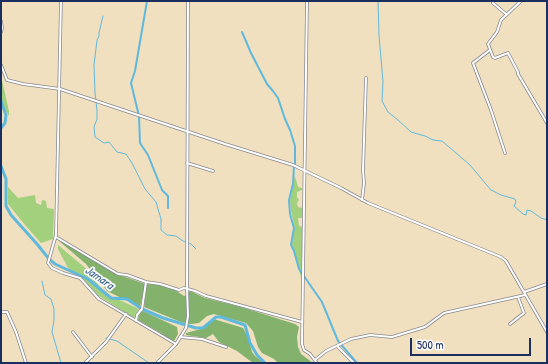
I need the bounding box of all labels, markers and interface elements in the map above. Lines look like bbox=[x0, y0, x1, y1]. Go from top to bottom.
water label: Jamara bbox=[82, 263, 116, 293]
scale bar bbox=[412, 330, 533, 356]
text: 500 m bbox=[417, 336, 444, 353]

